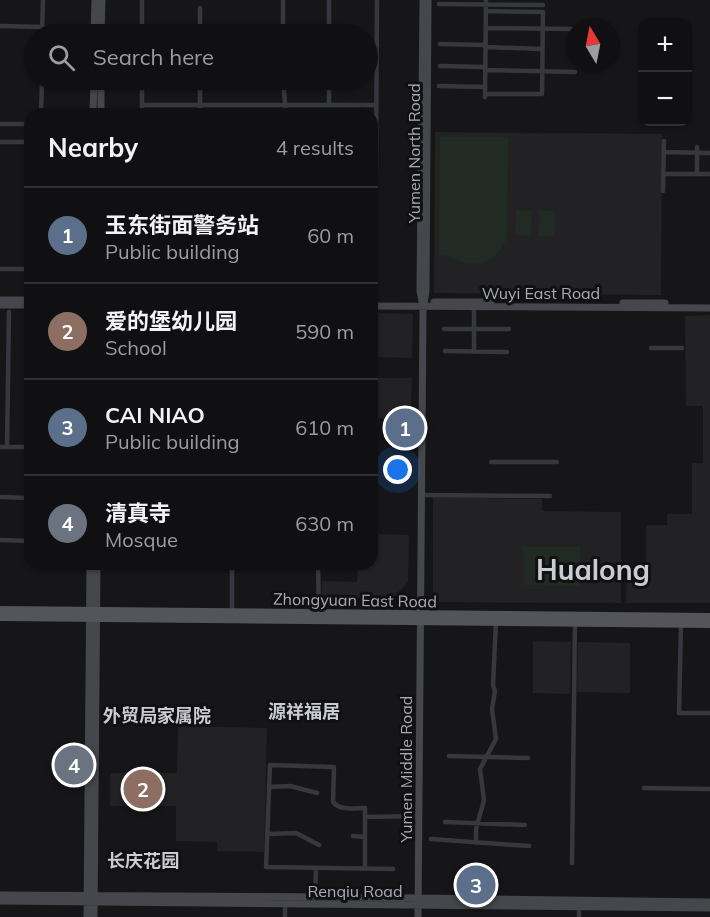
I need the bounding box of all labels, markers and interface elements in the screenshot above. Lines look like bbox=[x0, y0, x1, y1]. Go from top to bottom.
north arrow bbox=[566, 18, 620, 72]
map controls bbox=[638, 18, 692, 126]
button: + bbox=[638, 18, 692, 72]
search box bbox=[24, 24, 378, 90]
icon: search bbox=[45, 41, 78, 74]
text: Search here bbox=[93, 43, 214, 71]
button: − bbox=[638, 72, 692, 126]
street label: Yumen North Road bbox=[404, 83, 424, 224]
text: Nearby bbox=[48, 131, 138, 164]
text: 4 results bbox=[276, 135, 354, 160]
text: 玉东街面警务站 bbox=[105, 211, 259, 239]
text: 1 bbox=[62, 223, 74, 248]
text: 60 m bbox=[307, 223, 354, 248]
text: Public building bbox=[105, 239, 240, 264]
street label: Wuyi East Road bbox=[482, 283, 600, 303]
text: 爱的堡幼儿园 bbox=[105, 307, 237, 335]
text: 2 bbox=[62, 319, 74, 344]
text: 590 m bbox=[295, 319, 354, 344]
text: School bbox=[105, 335, 167, 360]
text: CAI NIAO bbox=[105, 401, 205, 429]
pin: 1 bbox=[386, 406, 424, 450]
text: 3 bbox=[62, 415, 74, 440]
text: 610 m bbox=[295, 415, 354, 440]
text: Public building bbox=[105, 429, 240, 454]
your location bbox=[383, 455, 412, 484]
text: 清真寺 bbox=[105, 499, 171, 527]
text: 4 bbox=[62, 511, 74, 536]
text: 630 m bbox=[295, 511, 354, 536]
text: Mosque bbox=[105, 527, 178, 552]
district label: Hualong bbox=[536, 552, 650, 587]
street label: Zhongyuan East Road bbox=[273, 589, 437, 611]
street label: Yumen Middle Road bbox=[396, 696, 416, 843]
district label: 源祥福居 bbox=[268, 700, 340, 723]
district label: 外贸局家属院 bbox=[103, 704, 211, 727]
pin: 4 bbox=[54, 742, 94, 788]
pin: 2 bbox=[124, 766, 162, 812]
district label: 长庆花园 bbox=[107, 849, 179, 872]
pin: 3 bbox=[456, 862, 496, 908]
street label: Renqiu Road bbox=[307, 881, 403, 901]

